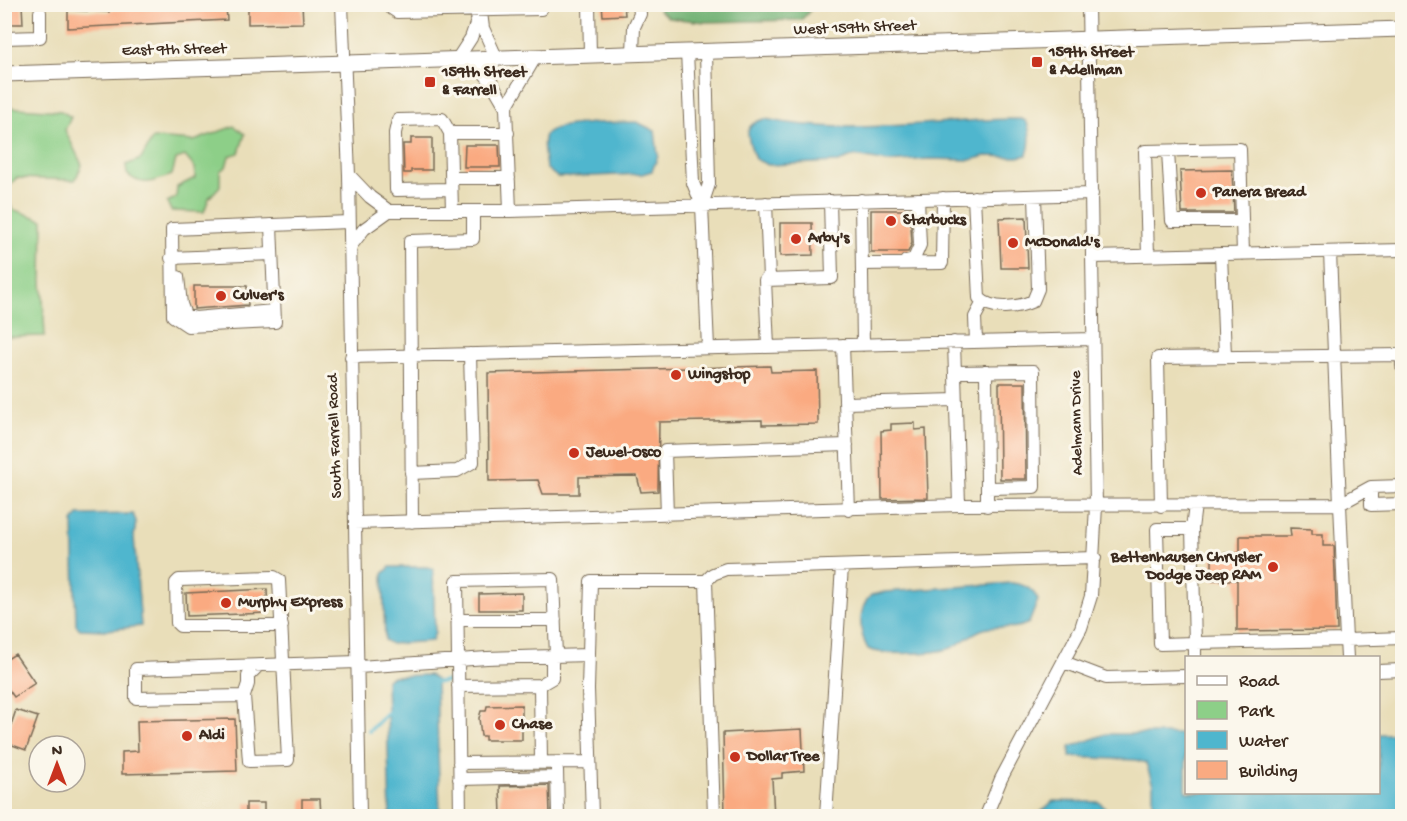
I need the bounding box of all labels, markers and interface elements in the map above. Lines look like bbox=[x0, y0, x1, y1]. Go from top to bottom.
street label: West 159th Street bbox=[793, 17, 918, 41]
street label: East 9th Street bbox=[122, 41, 228, 61]
place label: 159th Street & Adellman bbox=[1048, 44, 1135, 81]
marker: 159th Street & Adellman bbox=[1030, 55, 1044, 69]
place label: 159th Street & Farrell bbox=[441, 64, 528, 101]
marker: 159th Street & Farrell bbox=[423, 75, 437, 89]
place label: Panera Bread bbox=[1212, 184, 1307, 203]
marker: Panera Bread bbox=[1194, 186, 1208, 200]
place label: Starbucks bbox=[903, 212, 967, 231]
marker: Starbucks bbox=[884, 214, 898, 228]
place label: Arby's bbox=[807, 230, 850, 249]
marker: Arby's bbox=[789, 232, 803, 246]
place label: McDonald's bbox=[1025, 234, 1101, 253]
marker: McDonald's bbox=[1006, 236, 1020, 250]
place label: Culver's bbox=[232, 287, 285, 306]
marker: Culver's bbox=[214, 289, 228, 303]
place label: Wingstop bbox=[687, 366, 751, 385]
marker: Wingstop bbox=[669, 368, 683, 382]
street label: Adelmann Drive bbox=[1068, 370, 1088, 476]
street label: South Farrell Road bbox=[324, 372, 348, 499]
place label: Jewel-Osco bbox=[585, 444, 662, 463]
marker: Jewel-Osco bbox=[567, 446, 581, 460]
place label: Bettenhausen Chrysler Dodge Jeep RAM bbox=[1110, 549, 1263, 586]
marker: Bettenhausen Chrysler Dodge Jeep RAM bbox=[1266, 560, 1280, 574]
place label: Murphy Express bbox=[238, 594, 343, 613]
marker: Murphy Express bbox=[219, 596, 233, 610]
legend bbox=[1185, 656, 1380, 794]
text: Road bbox=[1239, 672, 1280, 693]
text: Park bbox=[1238, 702, 1275, 723]
place label: Chase bbox=[511, 716, 553, 735]
marker: Chase bbox=[493, 718, 507, 732]
place label: Aldi bbox=[198, 727, 225, 746]
marker: Aldi bbox=[180, 729, 194, 743]
text: Water bbox=[1239, 732, 1289, 753]
north arrow bbox=[27, 734, 87, 794]
text: N bbox=[52, 743, 63, 762]
place label: Dollar Tree bbox=[745, 748, 820, 767]
marker: Dollar Tree bbox=[728, 750, 742, 764]
text: Building bbox=[1238, 762, 1298, 783]

